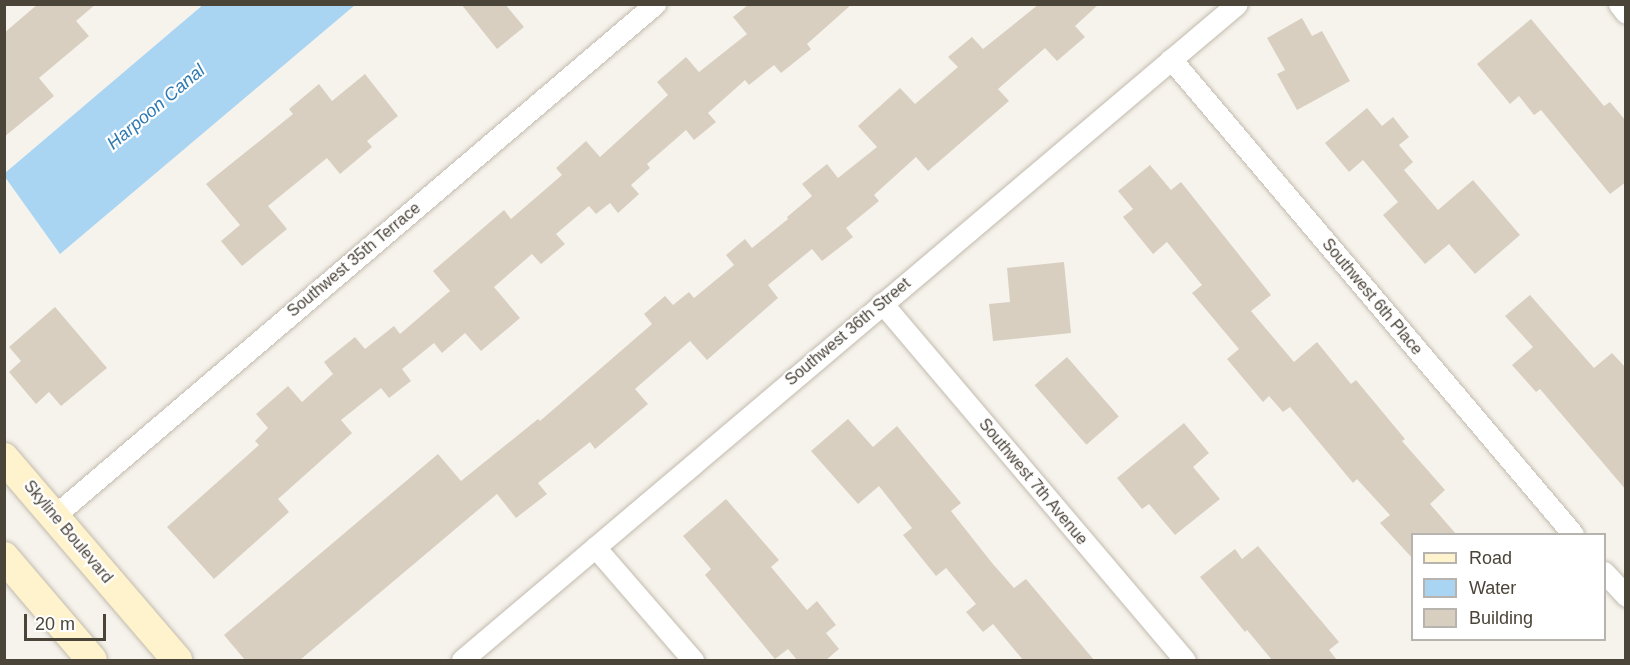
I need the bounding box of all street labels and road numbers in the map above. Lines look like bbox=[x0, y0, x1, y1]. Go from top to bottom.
street label: Southwest 35th Terrace bbox=[283, 199, 425, 321]
street label: Southwest 6th Place bbox=[1318, 235, 1426, 359]
street label: Southwest 36th Street bbox=[782, 274, 914, 390]
street label: Southwest 7th Avenue bbox=[974, 415, 1092, 549]
street label: Skyline Boulevard bbox=[19, 477, 117, 587]

